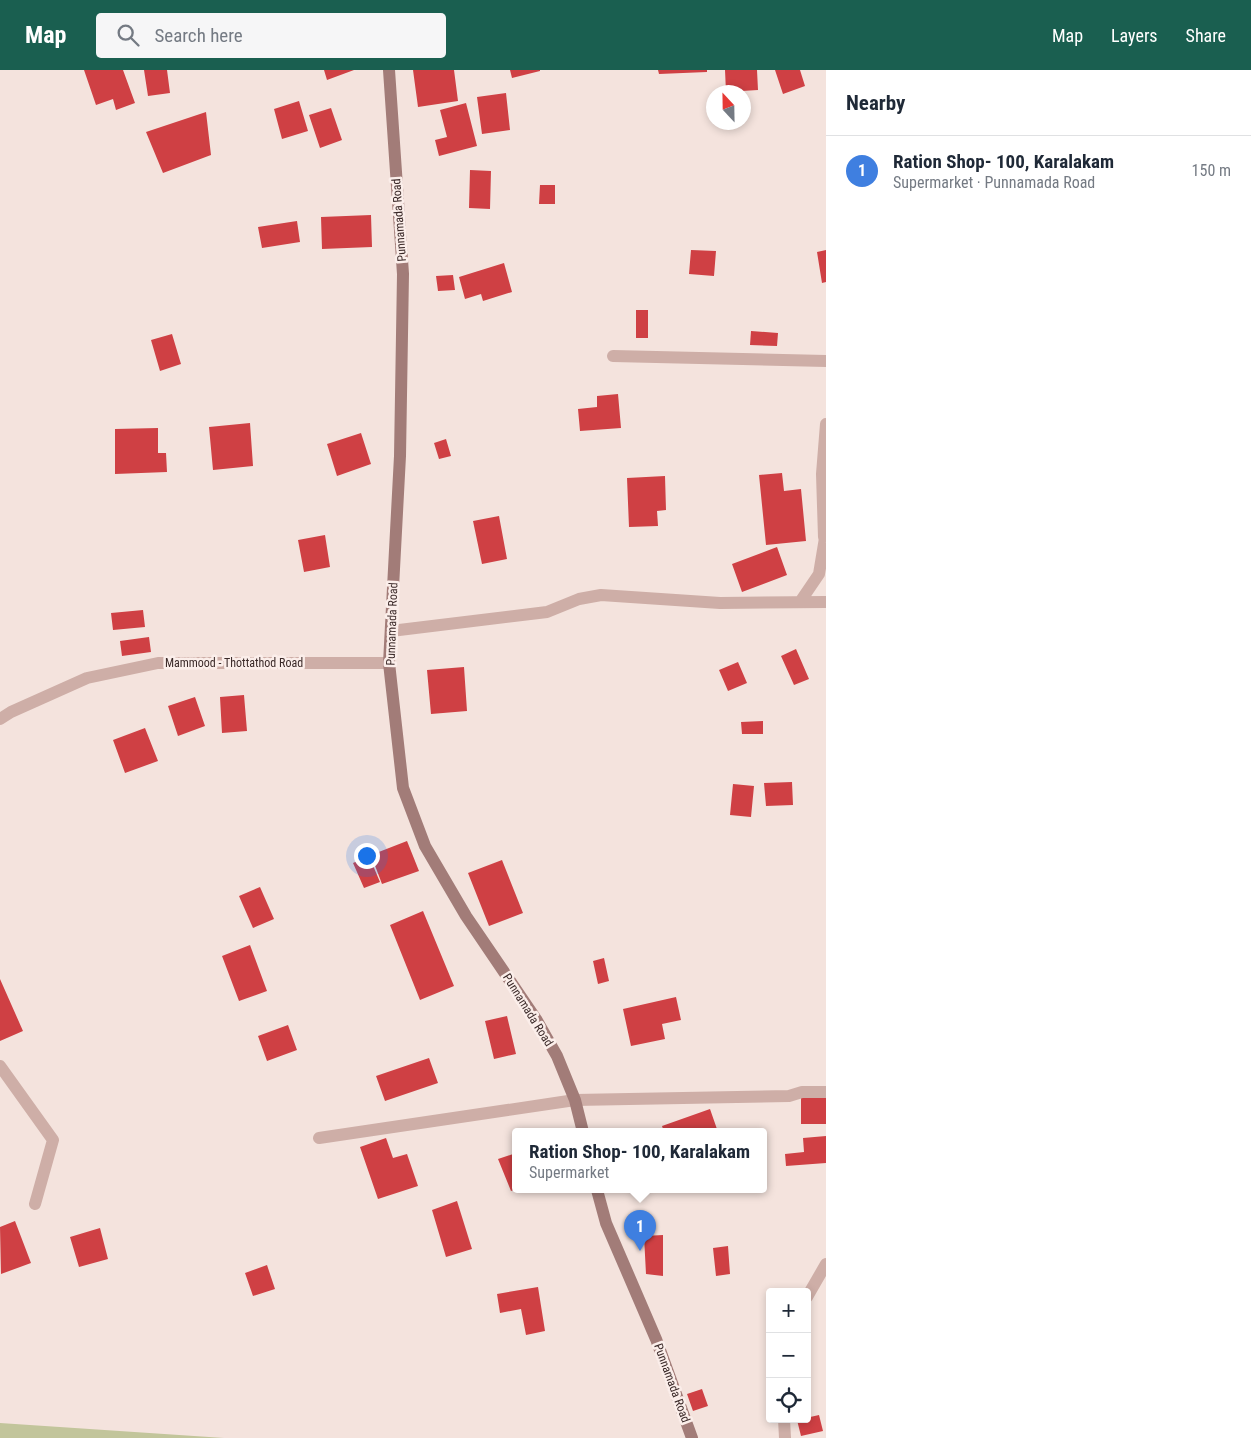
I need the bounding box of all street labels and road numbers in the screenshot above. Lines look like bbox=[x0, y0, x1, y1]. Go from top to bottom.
street label: Punnamada Road bbox=[389, 178, 409, 262]
street label: Punnamada Road bbox=[384, 582, 400, 666]
street label: Mammood - Thottathod Road bbox=[165, 656, 303, 670]
street label: Punnamada Road bbox=[500, 971, 556, 1049]
street label: Punnamada Road bbox=[651, 1342, 693, 1425]

